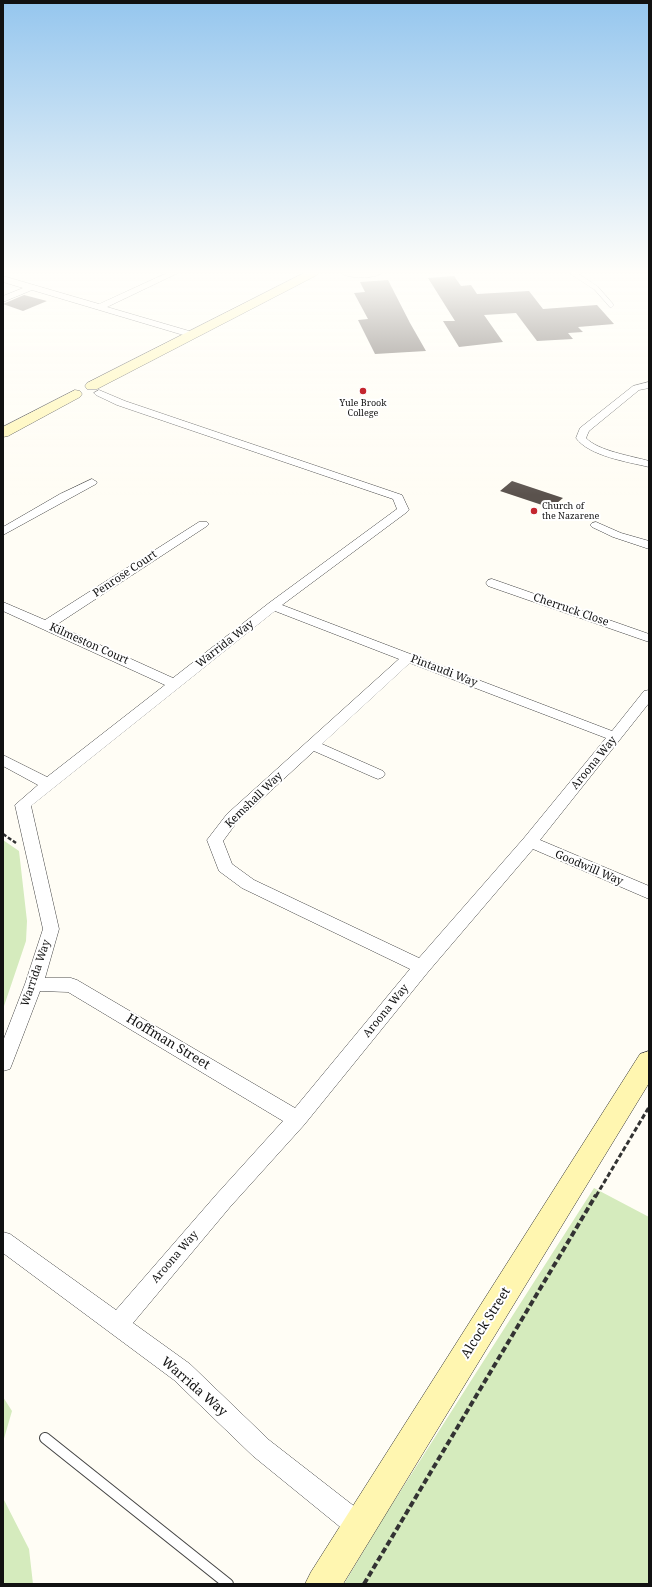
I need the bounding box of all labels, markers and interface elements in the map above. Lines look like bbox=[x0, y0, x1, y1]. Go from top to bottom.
marker: Yule Brook College bbox=[358, 386, 368, 396]
place label: Yule Brook College bbox=[339, 398, 387, 419]
place label: Church of the Nazarene bbox=[542, 501, 599, 522]
marker: Church of the Nazarene bbox=[529, 506, 539, 516]
street label: Penrose Court bbox=[91, 548, 159, 600]
street label: Cherruck Close bbox=[531, 591, 611, 629]
street label: Warrida Way bbox=[194, 617, 256, 671]
street label: Kilmeston Court bbox=[47, 621, 131, 667]
street label: Pintaudi Way bbox=[409, 652, 479, 690]
street label: Aroona Way bbox=[569, 734, 619, 792]
street label: Kemshall Way bbox=[223, 769, 285, 831]
street label: Goodwill Way bbox=[553, 848, 625, 888]
street label: Warrida Way bbox=[18, 938, 54, 1008]
street label: Aroona Way bbox=[361, 982, 411, 1040]
street label: Hoffman Street bbox=[123, 1011, 213, 1073]
street label: Aroona Way bbox=[149, 1228, 201, 1286]
street label: Alcock Street bbox=[458, 1285, 514, 1361]
street label: Warrida Way bbox=[158, 1354, 230, 1420]

